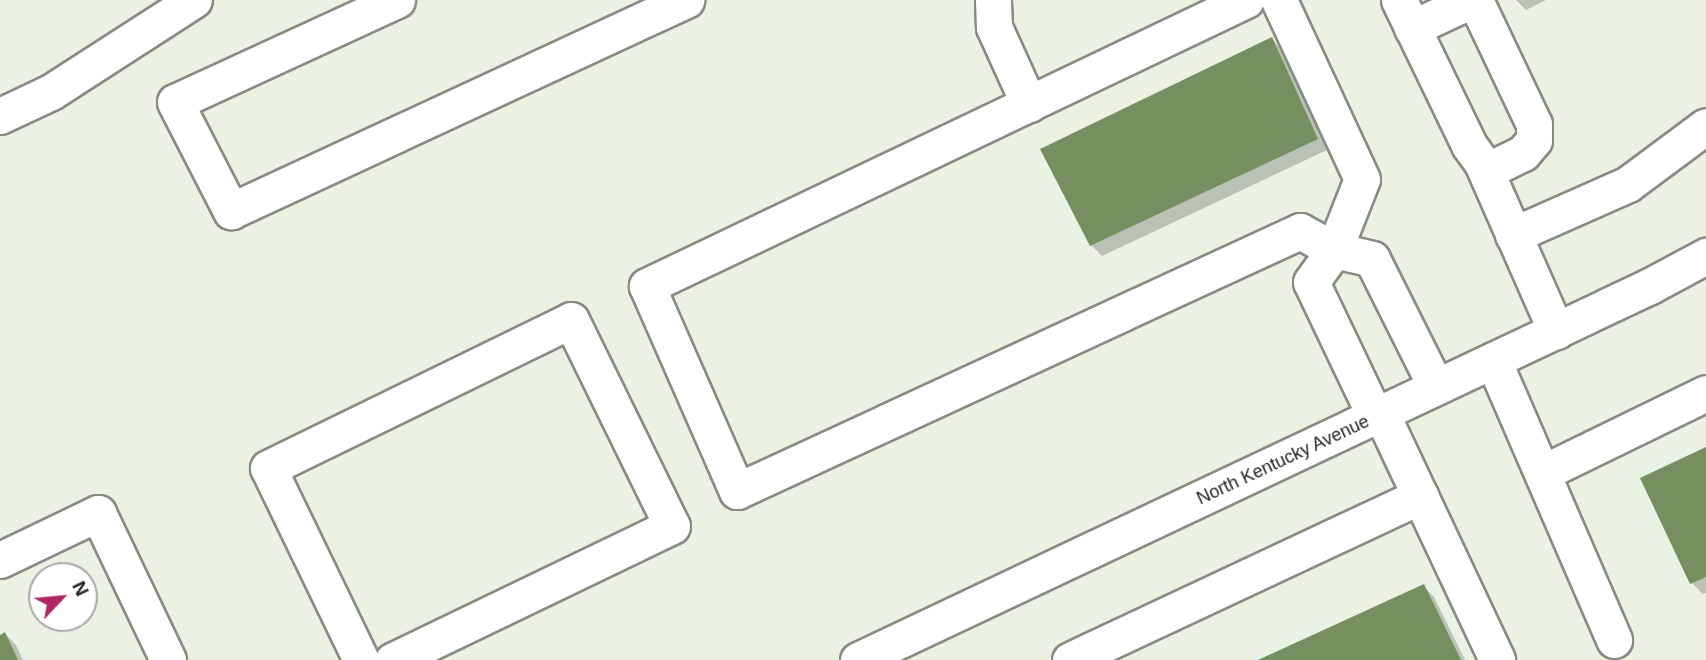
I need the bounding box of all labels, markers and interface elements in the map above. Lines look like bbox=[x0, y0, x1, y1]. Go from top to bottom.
street label: North Kentucky Avenue bbox=[1193, 410, 1373, 510]
north arrow bbox=[28, 562, 98, 632]
text: N bbox=[68, 578, 93, 599]

